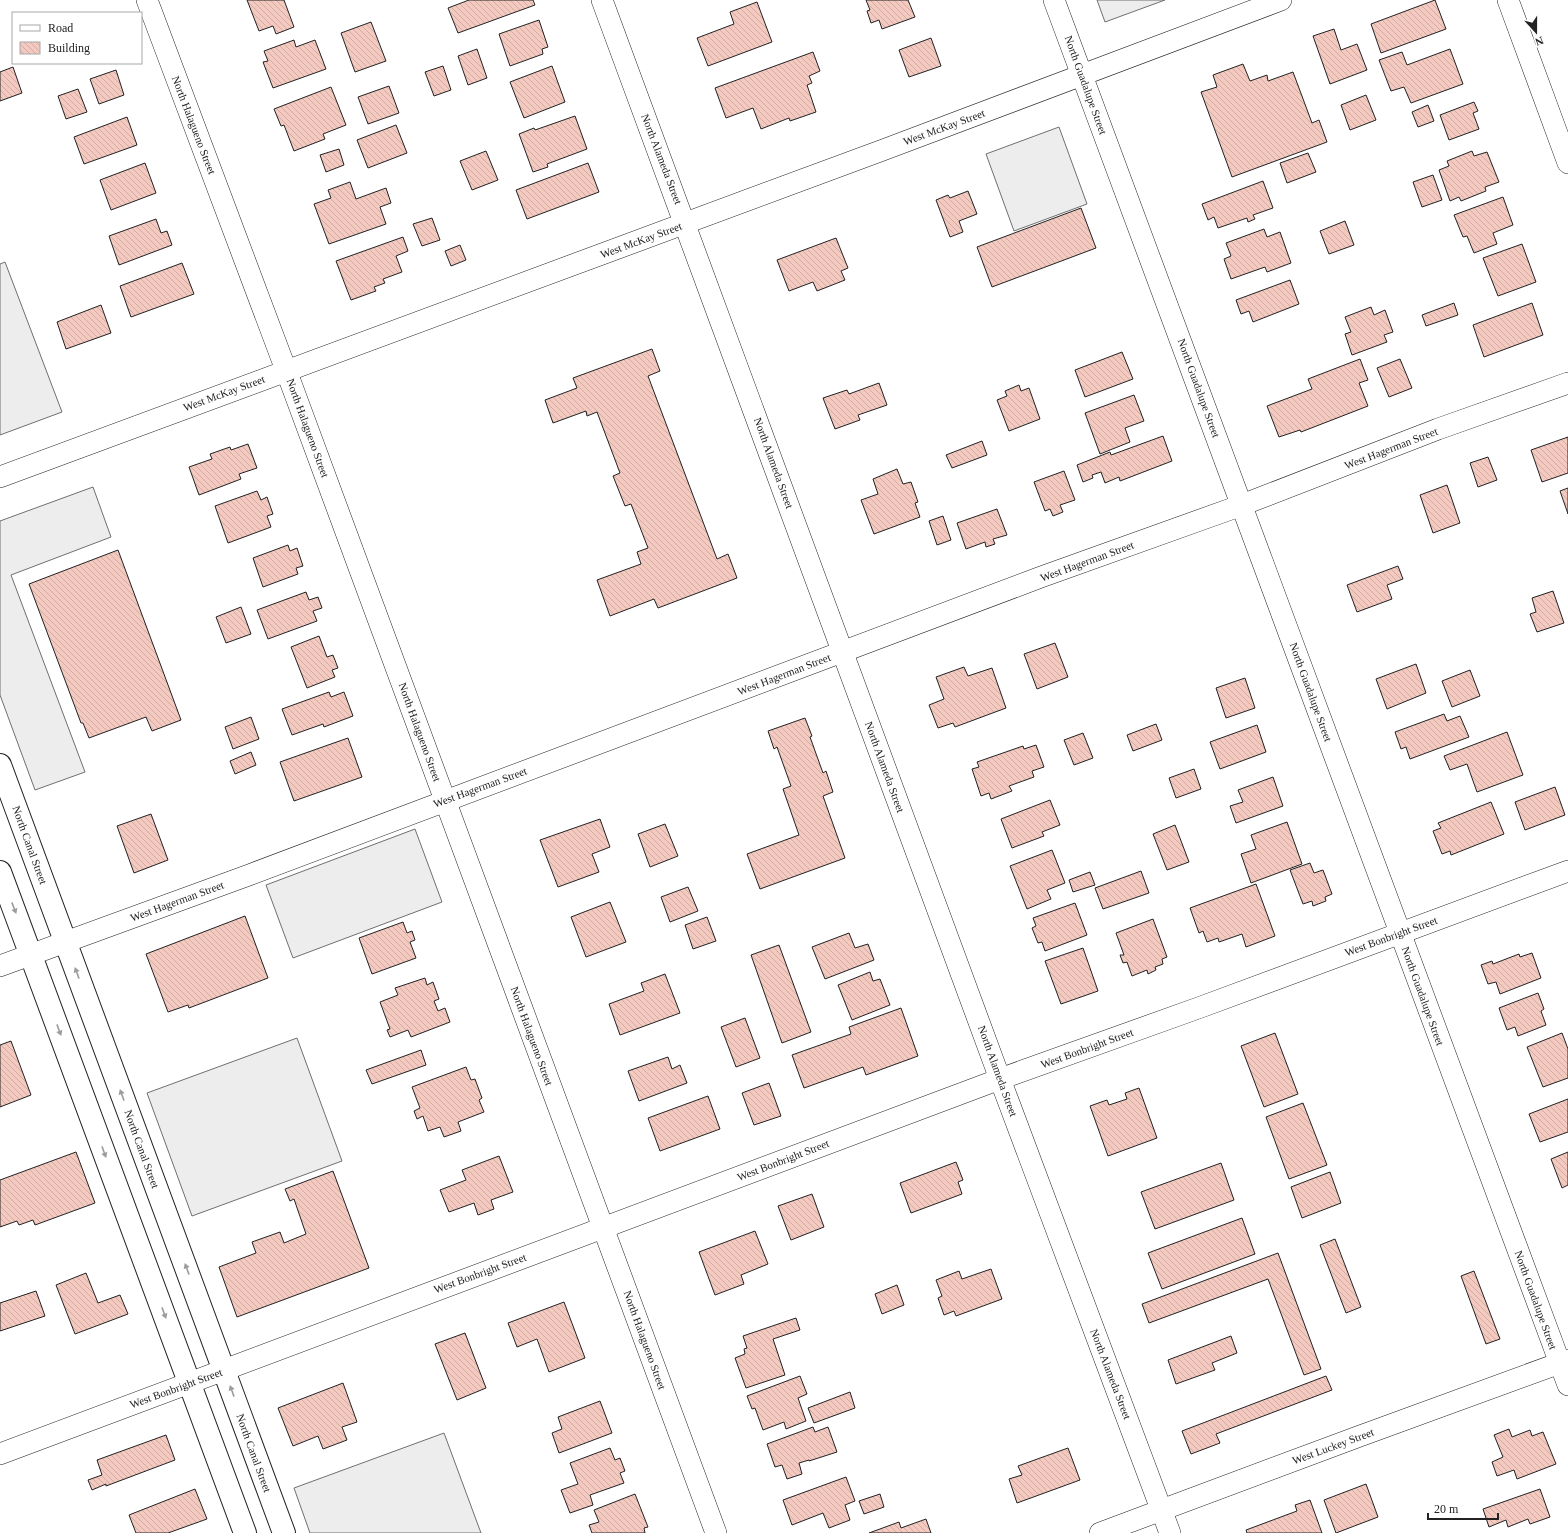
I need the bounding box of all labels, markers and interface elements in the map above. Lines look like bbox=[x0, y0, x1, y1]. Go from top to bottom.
legend bbox=[12, 12, 142, 64]
north arrow bbox=[1516, 12, 1556, 52]
text: Road bbox=[48, 21, 73, 35]
street label: North Guadalupe Street bbox=[1062, 34, 1110, 136]
text: N bbox=[1534, 34, 1545, 48]
text: Building bbox=[48, 41, 90, 55]
street label: North Halagueno Street bbox=[170, 74, 218, 176]
street label: West McKay Street bbox=[902, 107, 986, 147]
street label: North Alameda Street bbox=[639, 112, 685, 206]
street label: West McKay Street bbox=[599, 220, 683, 260]
street label: North Guadalupe Street bbox=[1175, 337, 1223, 439]
street label: West McKay Street bbox=[182, 373, 266, 413]
street label: North Halagueno Street bbox=[284, 377, 332, 479]
street label: North Alameda Street bbox=[752, 416, 796, 510]
street label: West Hagerman Street bbox=[1343, 425, 1439, 471]
street label: West Hagerman Street bbox=[1039, 538, 1135, 584]
street label: North Guadalupe Street bbox=[1287, 641, 1335, 743]
street label: West Hagerman Street bbox=[736, 651, 832, 697]
street label: North Halagueno Street bbox=[396, 681, 444, 783]
street label: North Alameda Street bbox=[863, 720, 907, 814]
street label: West Hagerman Street bbox=[432, 764, 528, 810]
street label: North Canal Street bbox=[10, 804, 50, 886]
street label: West Hagerman Street bbox=[129, 878, 225, 924]
one-way arrow bbox=[11, 903, 17, 915]
street label: West Bonbright Street bbox=[1343, 914, 1439, 958]
street label: North Guadalupe Street bbox=[1399, 945, 1447, 1047]
one-way arrow bbox=[74, 967, 80, 979]
street label: North Halagueno Street bbox=[508, 985, 556, 1087]
street label: North Alameda Street bbox=[976, 1024, 1020, 1118]
one-way arrow bbox=[56, 1025, 62, 1037]
street label: West Bonbright Street bbox=[1039, 1026, 1135, 1070]
one-way arrow bbox=[119, 1089, 125, 1101]
street label: North Canal Street bbox=[122, 1108, 162, 1190]
street label: West Bonbright Street bbox=[735, 1137, 831, 1183]
one-way arrow bbox=[102, 1146, 108, 1158]
street label: North Guadalupe Street bbox=[1512, 1249, 1560, 1351]
street label: West Bonbright Street bbox=[432, 1251, 528, 1295]
one-way arrow bbox=[183, 1263, 189, 1275]
street label: North Halagueno Street bbox=[621, 1289, 669, 1391]
one-way arrow bbox=[161, 1308, 167, 1320]
street label: North Alameda Street bbox=[1088, 1327, 1134, 1421]
street label: West Bonbright Street bbox=[128, 1366, 224, 1410]
one-way arrow bbox=[228, 1385, 234, 1397]
street label: North Canal Street bbox=[234, 1412, 274, 1494]
street label: West Luckey Street bbox=[1291, 1426, 1375, 1466]
scale bar bbox=[1428, 1495, 1498, 1521]
text: 20 m bbox=[1434, 1502, 1459, 1516]

